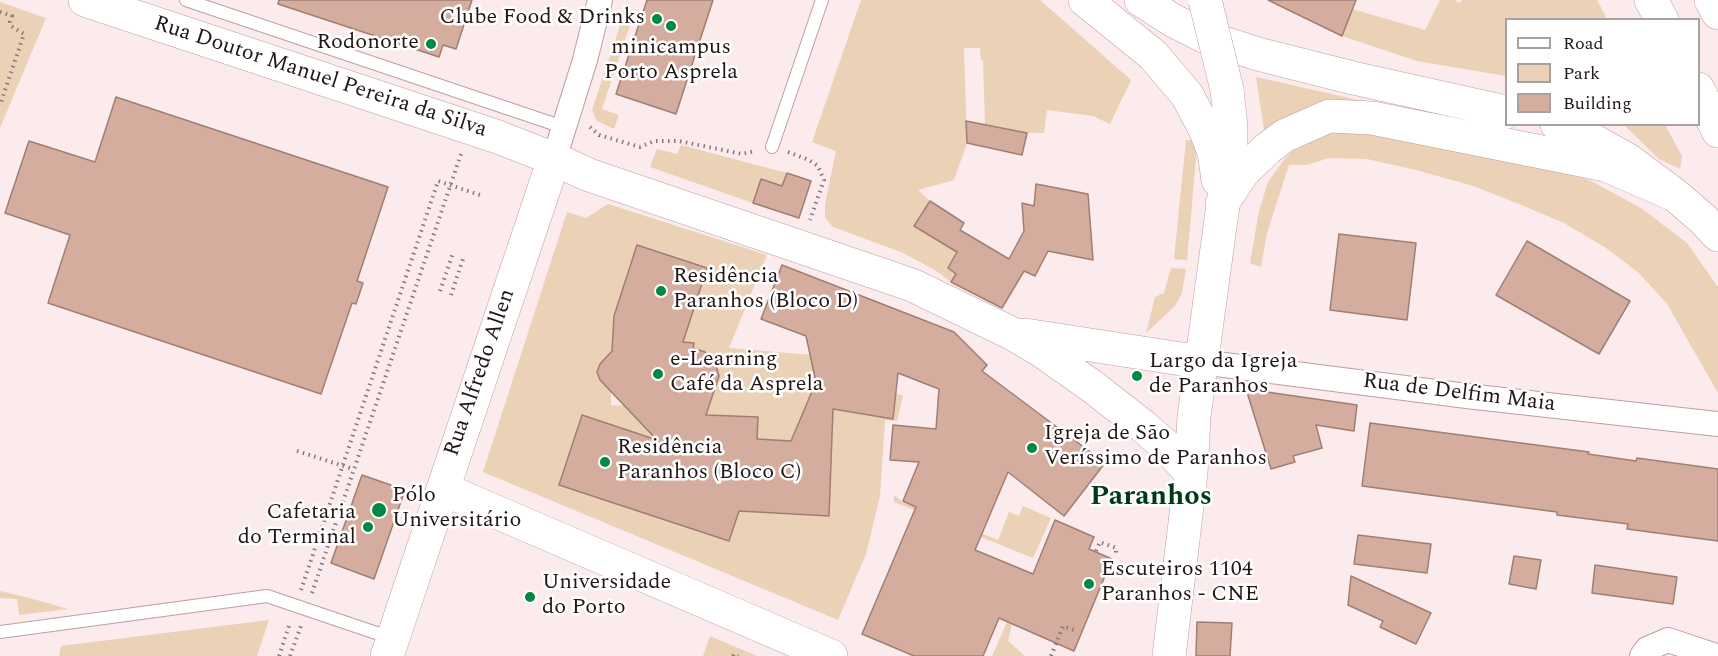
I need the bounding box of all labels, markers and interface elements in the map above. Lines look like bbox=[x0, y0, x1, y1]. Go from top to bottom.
place label: Clube Food & Drinks bbox=[439, 6, 645, 32]
street label: Rua Doutor Manuel Pereira da Silva bbox=[150, 12, 490, 144]
marker: Clube Food & Drinks bbox=[650, 12, 664, 26]
legend bbox=[1505, 18, 1700, 126]
marker: minicampus Porto Asprela bbox=[664, 19, 678, 33]
text: Road bbox=[1563, 30, 1604, 57]
place label: Rodonorte bbox=[316, 31, 419, 57]
place label: minicampus Porto Asprela bbox=[604, 36, 738, 88]
marker: Rodonorte bbox=[424, 37, 438, 51]
text: Park bbox=[1563, 60, 1600, 87]
text: Building bbox=[1563, 90, 1632, 117]
place label: Residência Paranhos (Bloco D) bbox=[673, 265, 858, 316]
marker: Residência Paranhos (Bloco D) bbox=[654, 284, 668, 298]
street label: Rua Alfredo Allen bbox=[440, 286, 522, 460]
place label: e-Learning Café da Asprela bbox=[670, 348, 824, 400]
place label: Largo da Igreja de Paranhos bbox=[1149, 350, 1298, 402]
marker: e-Learning Café da Asprela bbox=[651, 367, 665, 381]
marker: Largo da Igreja de Paranhos bbox=[1130, 369, 1144, 383]
street label: Rua de Delfim Maia bbox=[1361, 369, 1557, 419]
place label: Igreja de São Veríssimo de Paranhos bbox=[1044, 422, 1267, 474]
place label: Residência Paranhos (Bloco C) bbox=[617, 436, 801, 488]
marker: Igreja de São Veríssimo de Paranhos bbox=[1025, 441, 1039, 455]
marker: Residência Paranhos (Bloco C) bbox=[598, 455, 612, 469]
district label: Paranhos bbox=[1090, 482, 1212, 516]
place label: Pólo Universitário bbox=[392, 484, 521, 536]
place label: Cafetaria do Terminal bbox=[238, 501, 356, 552]
marker: Pólo Universitário bbox=[370, 501, 388, 519]
marker: Cafetaria do Terminal bbox=[361, 520, 375, 534]
place label: Escuteiros 1104 Paranhos - CNE bbox=[1101, 558, 1259, 610]
place label: Universidade do Porto bbox=[542, 571, 671, 622]
marker: Escuteiros 1104 Paranhos - CNE bbox=[1082, 577, 1096, 591]
marker: Universidade do Porto bbox=[523, 590, 537, 604]

